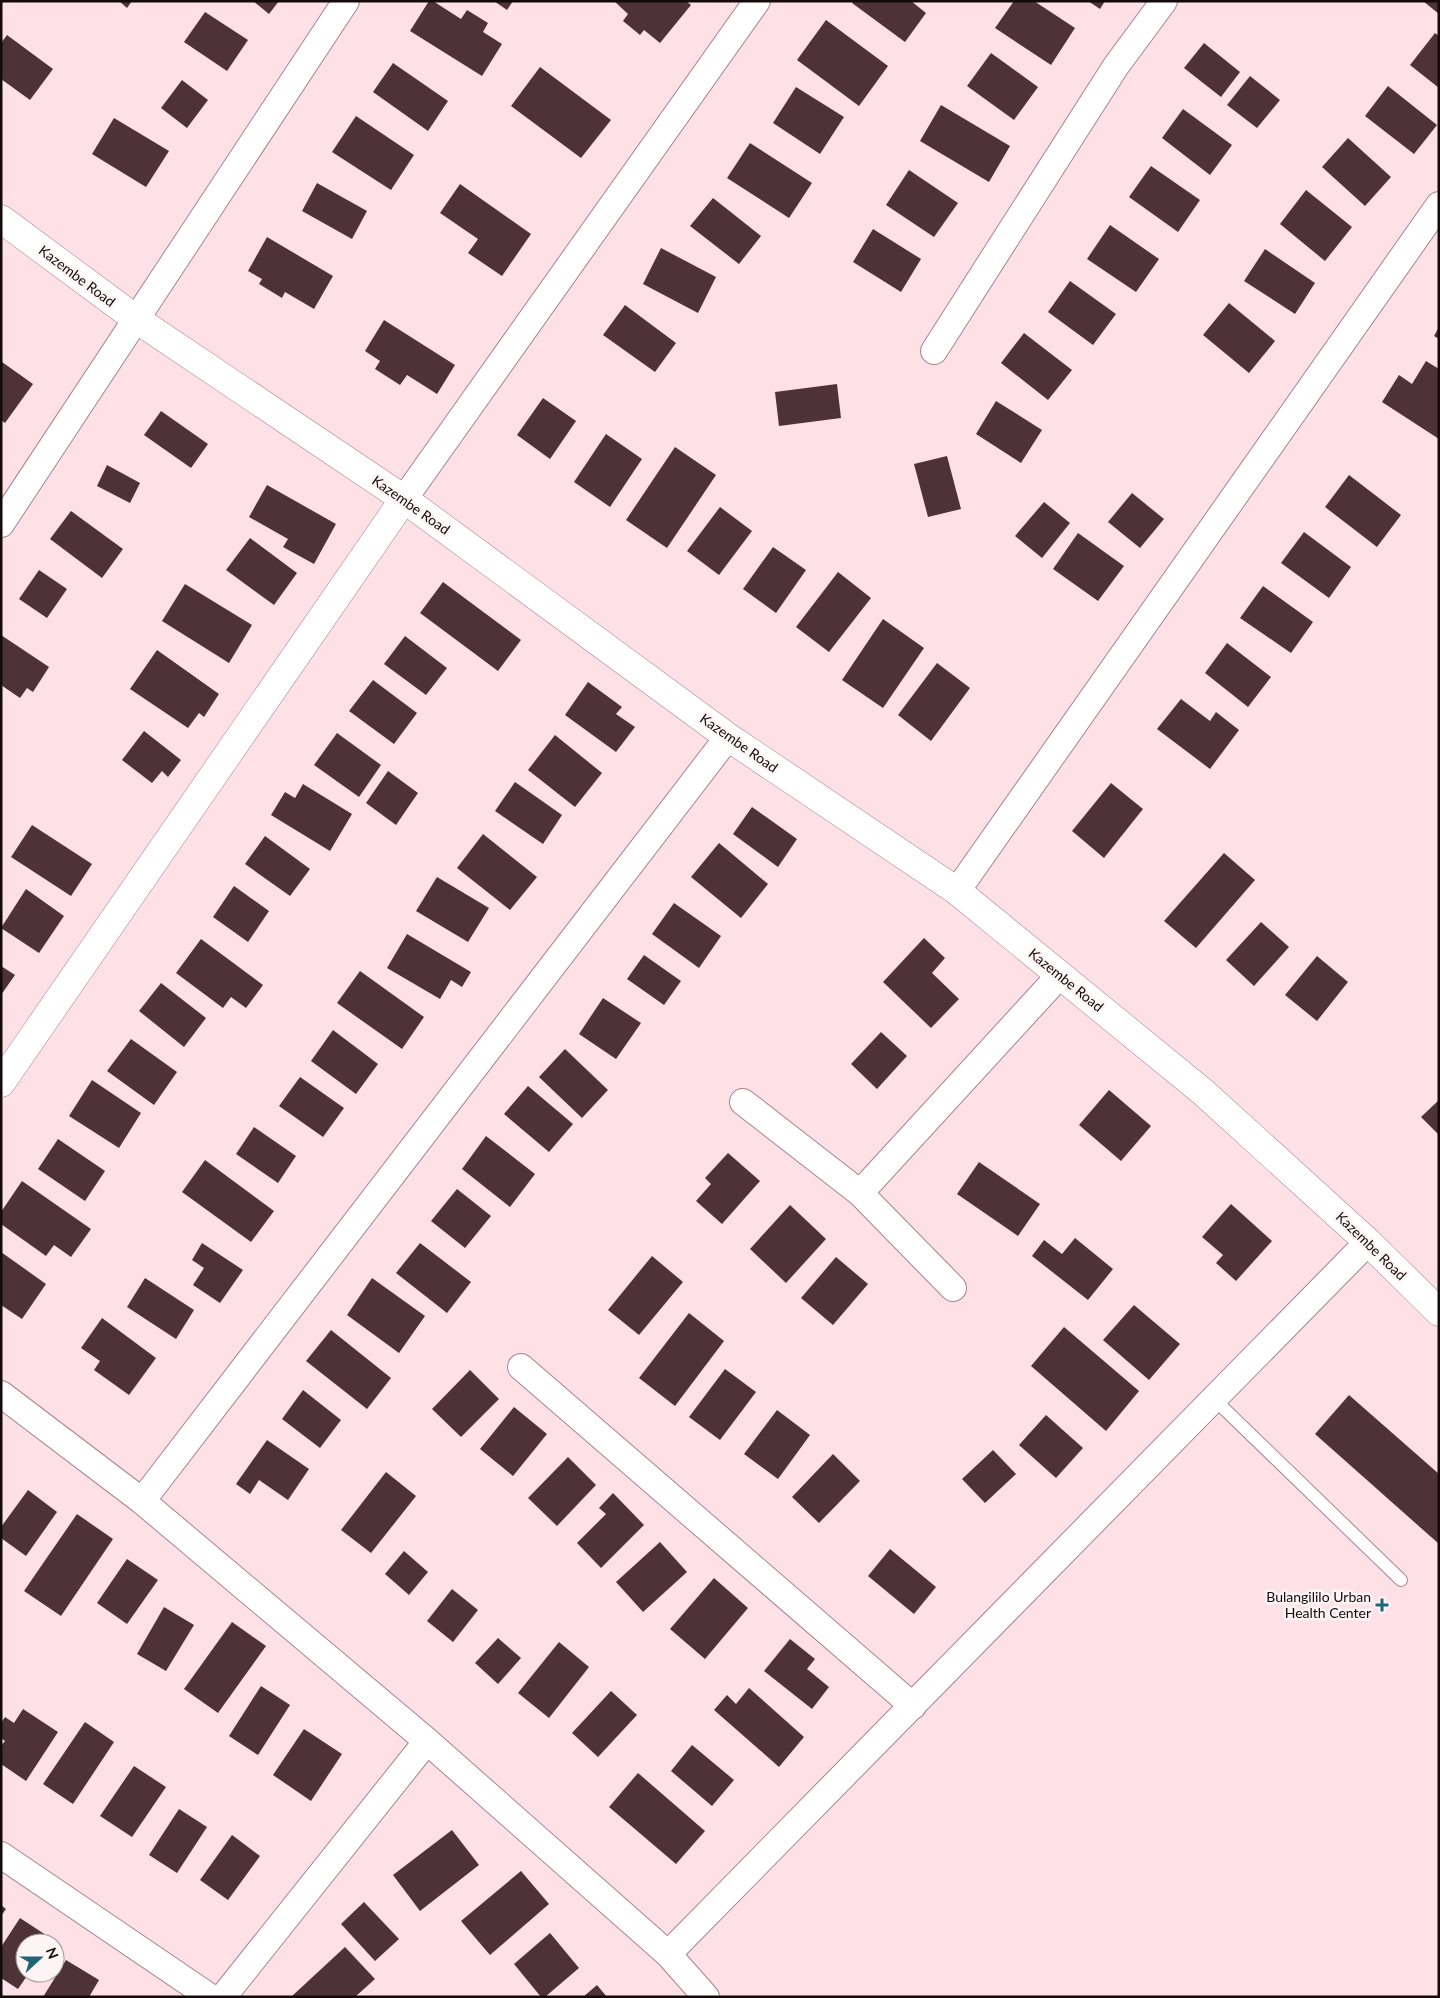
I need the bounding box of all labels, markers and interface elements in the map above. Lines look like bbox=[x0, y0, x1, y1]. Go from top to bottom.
street label: Kazembe Road bbox=[36, 241, 119, 310]
street label: Kazembe Road bbox=[369, 471, 454, 538]
street label: Kazembe Road bbox=[697, 709, 782, 776]
street label: Kazembe Road bbox=[1026, 944, 1107, 1015]
street label: Kazembe Road bbox=[1333, 1208, 1410, 1283]
place label: Bulangililo Urban Health Center bbox=[1266, 1588, 1371, 1621]
marker: Bulangililo Urban Health Center bbox=[1375, 1598, 1389, 1612]
north arrow bbox=[15, 1933, 65, 1983]
text: N bbox=[43, 1945, 62, 1961]

